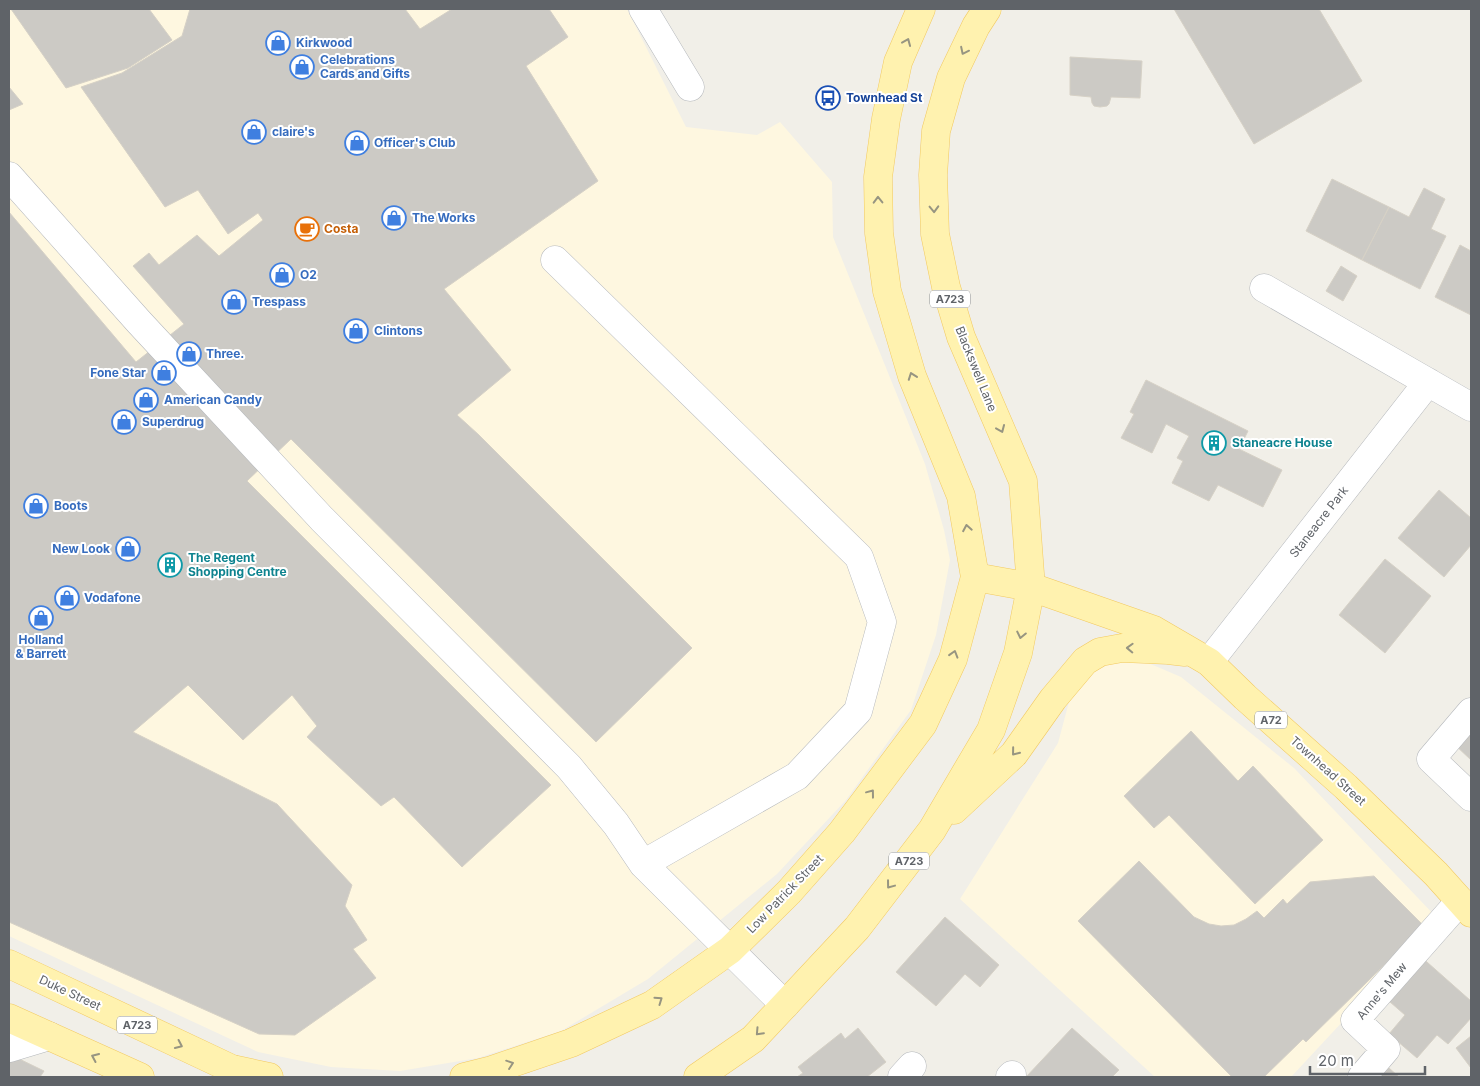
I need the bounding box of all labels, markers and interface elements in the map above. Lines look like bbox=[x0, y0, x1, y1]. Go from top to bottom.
shop icon: Kirkwood bbox=[265, 30, 291, 56]
place label: Kirkwood bbox=[296, 35, 352, 50]
one-way arrow bbox=[901, 38, 911, 46]
one-way arrow bbox=[960, 46, 970, 55]
place label: Celebrations Cards and Gifts bbox=[320, 52, 410, 81]
shop icon: Celebrations Cards and Gifts bbox=[289, 54, 315, 80]
bus stop icon: Townhead St bbox=[815, 85, 841, 111]
place label: Townhead St bbox=[846, 90, 923, 105]
shop icon: claire's bbox=[241, 119, 267, 145]
place label: claire's bbox=[272, 124, 315, 139]
shop icon: Officer's Club bbox=[344, 130, 370, 156]
place label: Officer's Club bbox=[374, 135, 456, 150]
one-way arrow bbox=[873, 196, 883, 204]
shop icon: The Works bbox=[381, 205, 407, 231]
one-way arrow bbox=[929, 205, 940, 213]
place label: The Works bbox=[412, 210, 476, 225]
cafe icon: Costa bbox=[294, 216, 320, 242]
place label: Costa bbox=[324, 221, 358, 236]
shop icon: O2 bbox=[269, 262, 295, 288]
place label: O2 bbox=[300, 267, 317, 282]
shop icon: Trespass bbox=[221, 289, 247, 315]
road number: A723 bbox=[930, 290, 970, 308]
place label: Trespass bbox=[252, 294, 306, 309]
shop icon: Clintons bbox=[343, 318, 369, 344]
place label: Clintons bbox=[374, 323, 423, 338]
street label: Blackswell Lane bbox=[953, 324, 1000, 414]
shop icon: Three. bbox=[176, 341, 202, 367]
place label: Three. bbox=[206, 346, 244, 361]
shop icon: Fone Star bbox=[151, 360, 177, 386]
place label: Fone Star bbox=[90, 365, 146, 380]
one-way arrow bbox=[908, 372, 918, 381]
shop icon: American Candy bbox=[133, 387, 159, 413]
place label: American Candy bbox=[164, 392, 263, 407]
shop icon: Superdrug bbox=[111, 409, 137, 435]
place label: Superdrug bbox=[142, 414, 204, 429]
one-way arrow bbox=[996, 425, 1006, 433]
building icon: Staneacre House bbox=[1201, 430, 1227, 456]
place label: Staneacre House bbox=[1232, 435, 1332, 450]
street label: Staneacre Park bbox=[1286, 483, 1351, 560]
shop icon: Boots bbox=[23, 493, 49, 519]
place label: Boots bbox=[54, 498, 88, 513]
one-way arrow bbox=[962, 524, 972, 533]
shop icon: New Look bbox=[115, 536, 141, 562]
place label: New Look bbox=[52, 541, 110, 556]
place label: The Regent Shopping Centre bbox=[188, 550, 287, 579]
building icon: The Regent Shopping Centre bbox=[157, 552, 183, 578]
shop icon: Vodafone bbox=[54, 585, 80, 611]
place label: Vodafone bbox=[84, 590, 141, 605]
shop icon: Holland & Barrett bbox=[28, 605, 54, 631]
one-way arrow bbox=[1017, 630, 1027, 639]
place label: Holland & Barrett bbox=[16, 632, 67, 661]
one-way arrow bbox=[1126, 643, 1134, 653]
one-way arrow bbox=[948, 650, 958, 659]
road number: A72 bbox=[1255, 712, 1287, 728]
street label: Townhead Street bbox=[1288, 733, 1369, 808]
one-way arrow bbox=[1012, 746, 1021, 755]
one-way arrow bbox=[866, 790, 874, 799]
street label: Low Patrick Street bbox=[743, 851, 826, 936]
road number: A723 bbox=[889, 852, 929, 869]
one-way arrow bbox=[887, 879, 896, 888]
street label: Anne's Mew bbox=[1353, 959, 1410, 1022]
street label: Duke Street bbox=[37, 972, 103, 1013]
one-way arrow bbox=[653, 997, 663, 1006]
road number: A723 bbox=[117, 1016, 157, 1034]
one-way arrow bbox=[756, 1026, 765, 1035]
one-way arrow bbox=[174, 1038, 183, 1049]
scale bar bbox=[1310, 1044, 1425, 1076]
text: 20 m bbox=[1318, 1051, 1354, 1070]
one-way arrow bbox=[91, 1053, 100, 1064]
one-way arrow bbox=[506, 1060, 514, 1070]

